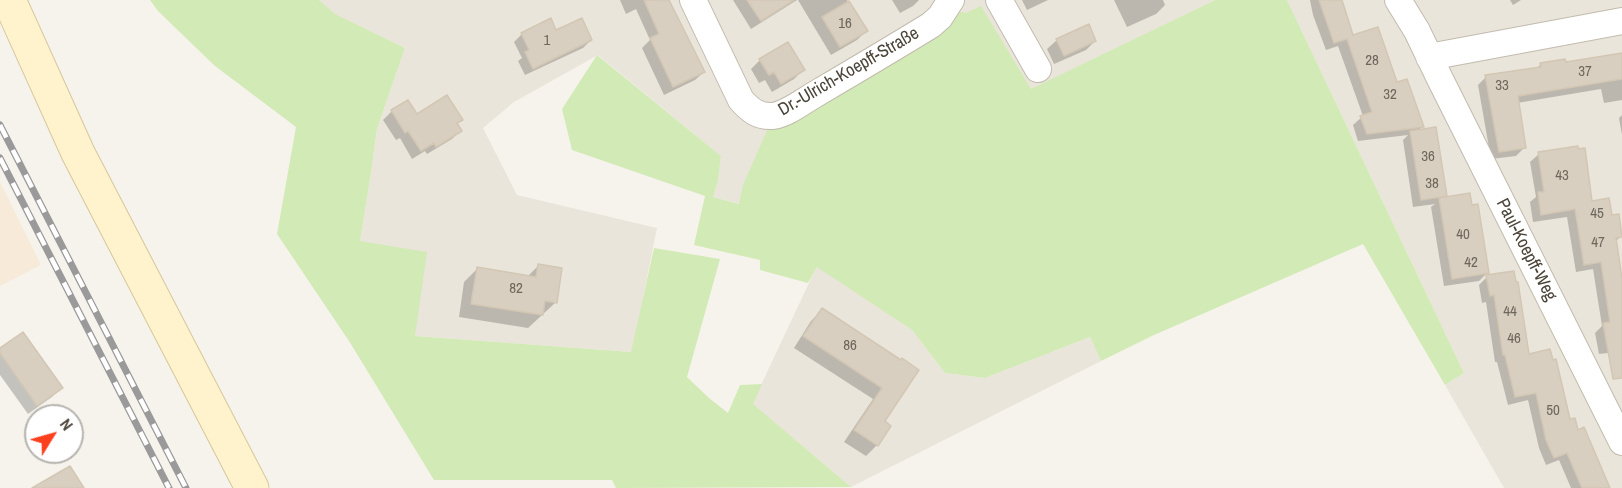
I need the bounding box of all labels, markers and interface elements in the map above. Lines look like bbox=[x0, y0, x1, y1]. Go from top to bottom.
house number: 16 bbox=[838, 15, 852, 33]
street label: Dr.-Ulrich-Koepff-Straße bbox=[775, 23, 923, 121]
house number: 1 bbox=[544, 32, 550, 50]
house number: 28 bbox=[1365, 52, 1379, 70]
house number: 37 bbox=[1578, 63, 1592, 81]
house number: 33 bbox=[1495, 77, 1509, 95]
house number: 32 bbox=[1383, 86, 1397, 104]
house number: 36 bbox=[1421, 148, 1435, 166]
house number: 43 bbox=[1555, 167, 1569, 185]
house number: 38 bbox=[1425, 175, 1439, 193]
street label: Paul-Koepff-Weg bbox=[1491, 195, 1561, 305]
house number: 45 bbox=[1590, 205, 1604, 223]
house number: 40 bbox=[1456, 226, 1470, 244]
house number: 47 bbox=[1591, 234, 1605, 252]
house number: 42 bbox=[1464, 254, 1478, 272]
house number: 82 bbox=[509, 280, 523, 298]
house number: 44 bbox=[1503, 303, 1517, 321]
house number: 46 bbox=[1507, 330, 1521, 348]
house number: 86 bbox=[843, 337, 857, 355]
house number: 50 bbox=[1546, 402, 1560, 420]
north arrow bbox=[24, 404, 84, 464]
text: N bbox=[55, 414, 78, 435]

